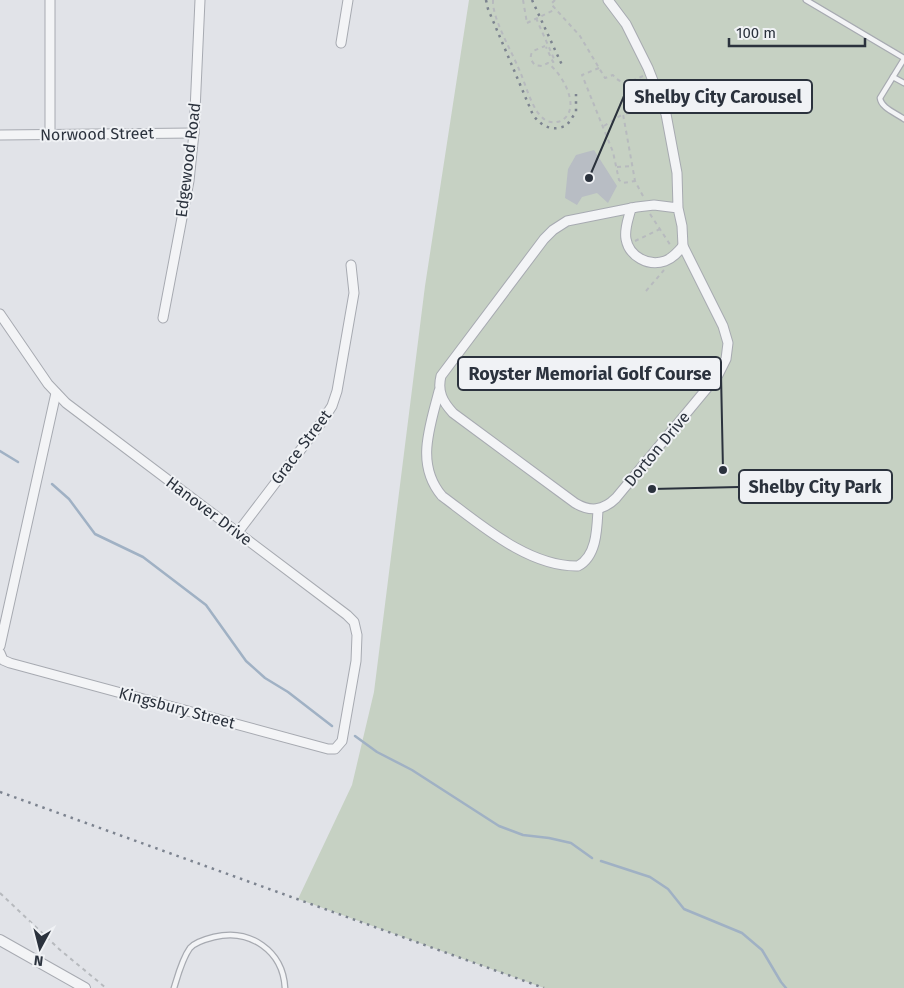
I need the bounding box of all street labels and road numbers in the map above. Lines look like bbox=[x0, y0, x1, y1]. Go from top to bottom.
street label: Edgewood Road bbox=[172, 102, 204, 218]
street label: Norwood Street bbox=[40, 124, 154, 144]
street label: Grace Street bbox=[267, 406, 335, 488]
street label: Dorton Drive bbox=[620, 408, 694, 490]
street label: Hanover Drive bbox=[162, 473, 256, 549]
street label: Kingsbury Street bbox=[117, 683, 237, 733]

